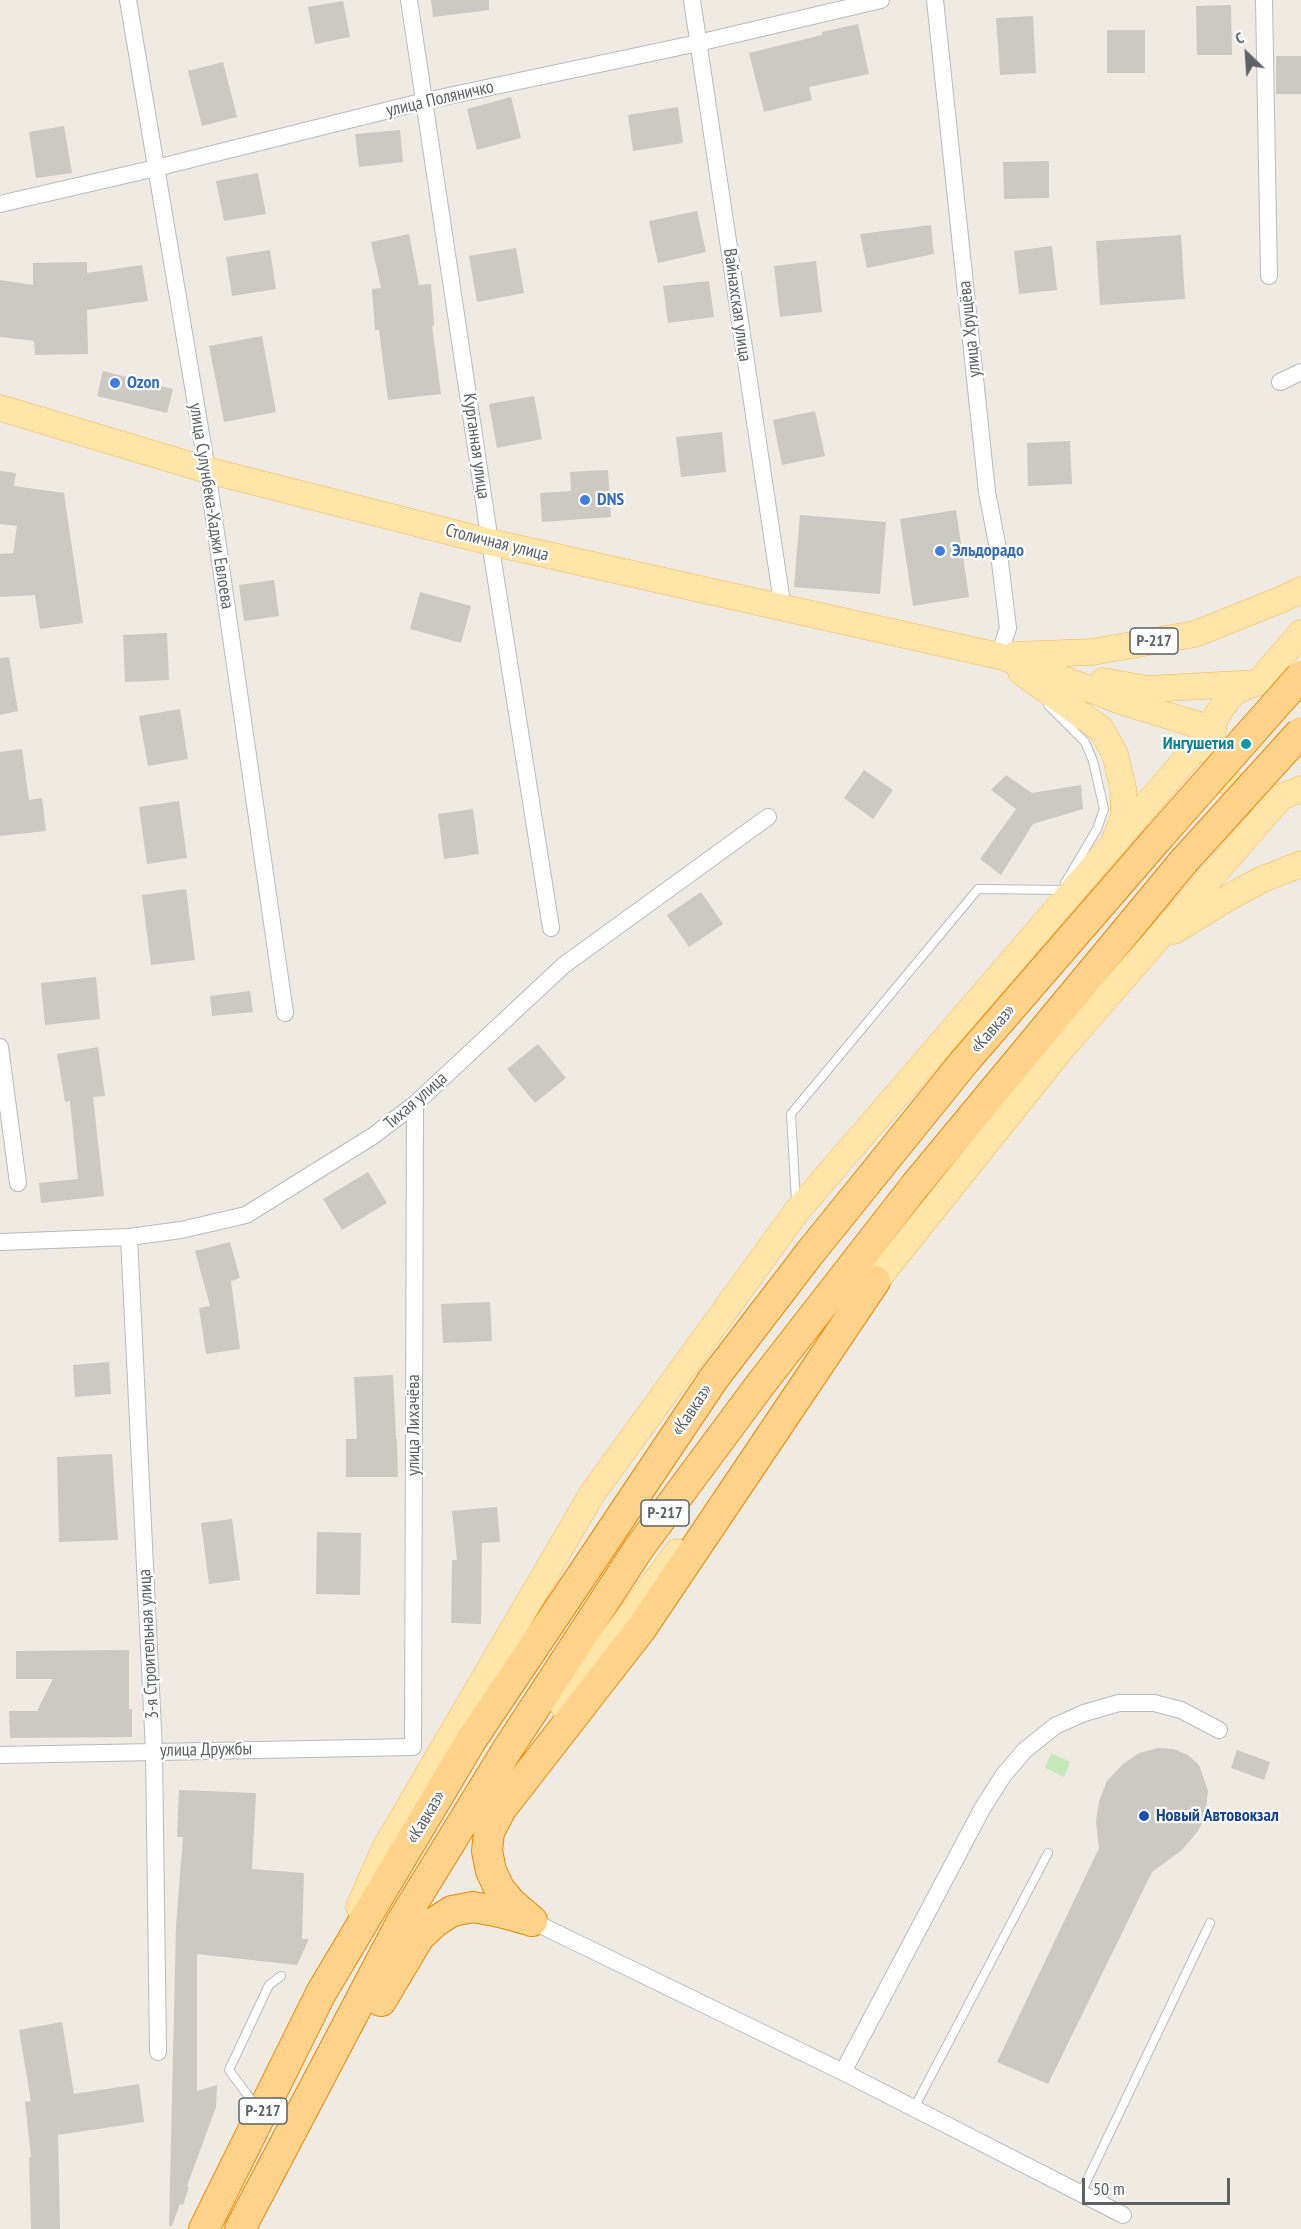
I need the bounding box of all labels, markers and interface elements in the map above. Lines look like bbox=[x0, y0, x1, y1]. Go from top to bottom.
north arrow bbox=[1217, 24, 1277, 84]
text: С bbox=[1232, 27, 1247, 48]
street label: улица Поляничко bbox=[384, 76, 496, 122]
street label: Вайнахская улица bbox=[718, 247, 756, 363]
street label: улица Хрущёва bbox=[954, 280, 986, 378]
place label: Ozon bbox=[127, 372, 160, 394]
marker: Ozon bbox=[108, 376, 122, 390]
street label: Курганная улица bbox=[458, 392, 494, 500]
street label: улица Сулунбека-Хаджи Евлоева bbox=[184, 401, 238, 611]
place label: DNS bbox=[597, 489, 624, 511]
marker: DNS bbox=[578, 493, 592, 507]
street label: Столичная улица bbox=[443, 520, 551, 566]
place label: Эльдорадо bbox=[952, 540, 1024, 562]
marker: Эльдорадо bbox=[933, 544, 947, 558]
road number: Р-217 bbox=[1130, 628, 1178, 654]
place label: Ингушетия bbox=[1163, 733, 1234, 755]
marker: Ингушетия bbox=[1239, 737, 1253, 751]
street label: «Кавказ» bbox=[966, 1000, 1020, 1058]
street label: Тихая улица bbox=[380, 1068, 452, 1134]
street label: улица Лихачёва bbox=[403, 1374, 425, 1476]
street label: «Кавказ» bbox=[667, 1380, 717, 1440]
road number: Р-217 bbox=[641, 1500, 689, 1526]
street label: 3-я Строительная улица bbox=[134, 1568, 164, 1720]
street label: улица Дружбы bbox=[160, 1738, 252, 1762]
street label: «Кавказ» bbox=[402, 1787, 450, 1847]
place label: Новый Автовокзал bbox=[1156, 1805, 1279, 1827]
marker: Новый Автовокзал bbox=[1137, 1809, 1151, 1823]
road number: Р-217 bbox=[239, 2098, 287, 2124]
scale bar bbox=[1085, 2166, 1234, 2204]
text: 50 m bbox=[1093, 2177, 1125, 2200]

